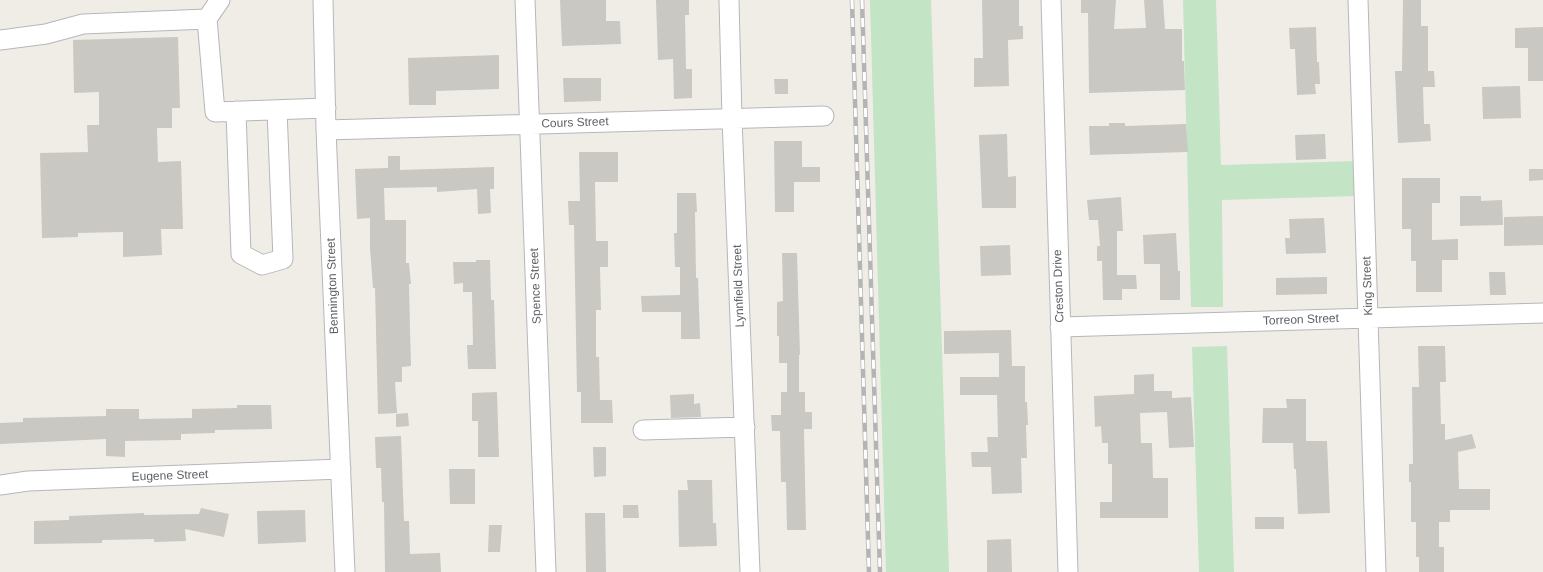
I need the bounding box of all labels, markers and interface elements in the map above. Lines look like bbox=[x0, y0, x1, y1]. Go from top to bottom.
street label: Cours Street bbox=[541, 115, 609, 131]
street label: Bennington Street bbox=[324, 238, 342, 334]
street label: Lynnfield Street bbox=[730, 244, 748, 328]
street label: Spence Street bbox=[527, 248, 545, 324]
street label: Creston Drive bbox=[1051, 249, 1067, 323]
street label: King Street bbox=[1360, 256, 1376, 316]
street label: Torreon Street bbox=[1263, 311, 1339, 329]
street label: Eugene Street bbox=[131, 467, 209, 485]

